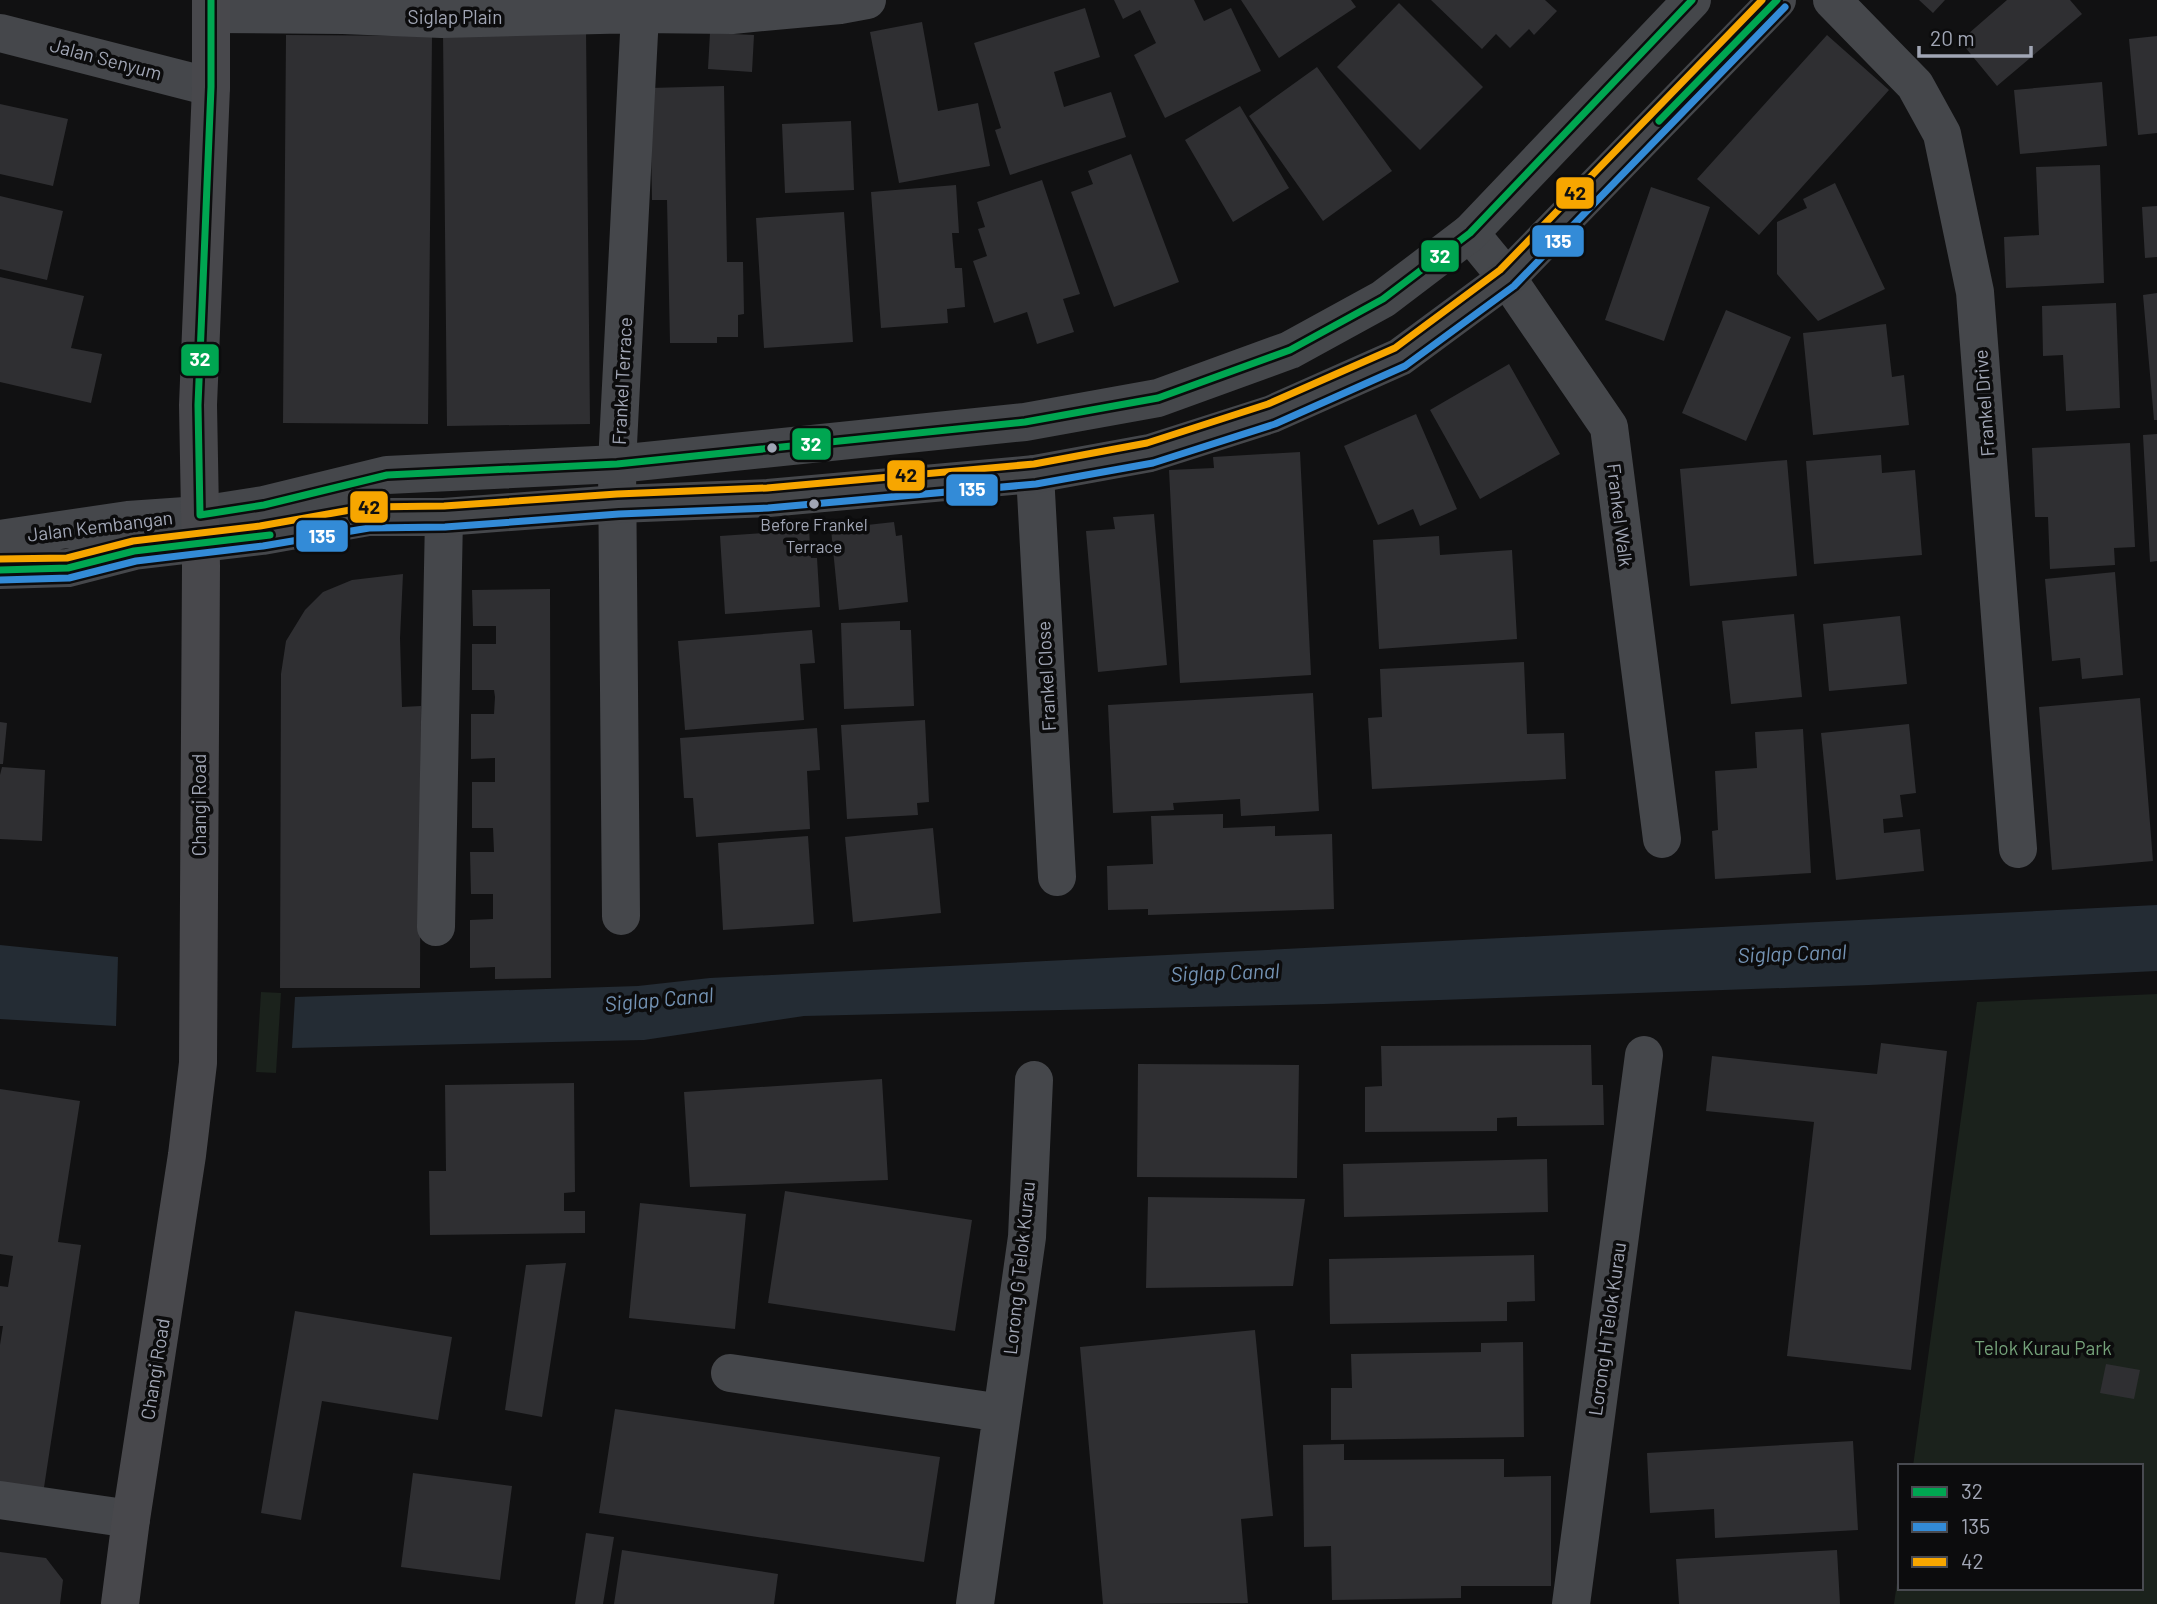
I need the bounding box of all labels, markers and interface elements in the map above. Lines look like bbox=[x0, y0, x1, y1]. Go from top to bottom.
street label: Siglap Plain bbox=[408, 5, 502, 28]
scale bar bbox=[1919, 14, 2031, 58]
text: 20 m bbox=[1930, 25, 1975, 50]
street label: Jalan Senyum bbox=[48, 33, 165, 84]
line badge: 42 bbox=[1555, 176, 1595, 210]
text: 42 bbox=[1564, 181, 1586, 204]
line badge: 135 bbox=[1531, 224, 1585, 258]
text: 135 bbox=[1544, 229, 1572, 252]
line badge: 32 bbox=[1420, 239, 1460, 273]
text: 32 bbox=[1430, 244, 1450, 267]
street label: Frankel Terrace bbox=[607, 317, 636, 445]
line badge: 32 bbox=[180, 343, 220, 377]
text: 32 bbox=[190, 347, 210, 370]
street label: Frankel Drive bbox=[1968, 349, 1999, 457]
line badge: 32 bbox=[791, 427, 832, 461]
text: 32 bbox=[801, 432, 821, 455]
unlabelled marker bbox=[765, 441, 779, 455]
line badge: 42 bbox=[886, 459, 926, 492]
street label: Frankel Walk bbox=[1603, 462, 1638, 568]
text: 42 bbox=[895, 463, 917, 486]
line badge: 135 bbox=[945, 473, 999, 507]
text: 135 bbox=[958, 477, 986, 500]
line badge: 42 bbox=[349, 490, 389, 524]
text: 42 bbox=[358, 495, 380, 518]
marker: Before Frankel Terrace bbox=[807, 497, 821, 511]
street label: Jalan Kembangan bbox=[26, 505, 174, 546]
place label: Before Frankel Terrace bbox=[760, 514, 868, 556]
line badge: 135 bbox=[295, 519, 349, 553]
text: 135 bbox=[308, 524, 336, 547]
street label: Frankel Close bbox=[1031, 620, 1060, 732]
street label: Changi Road bbox=[187, 754, 210, 856]
water label: Siglap Canal bbox=[1737, 938, 1847, 967]
water label: Siglap Canal bbox=[1170, 957, 1280, 986]
water label: Siglap Canal bbox=[603, 981, 715, 1016]
street label: Lorong G Telok Kurau bbox=[998, 1180, 1039, 1356]
street label: Lorong H Telok Kurau bbox=[1583, 1241, 1630, 1417]
street label: Changi Road bbox=[135, 1316, 174, 1421]
park label: Telok Kurau Park bbox=[1974, 1336, 2112, 1359]
legend bbox=[1898, 1464, 2143, 1590]
text: 32 bbox=[1961, 1478, 1983, 1503]
text: 135 bbox=[1961, 1513, 1990, 1538]
text: 42 bbox=[1961, 1548, 1984, 1573]

